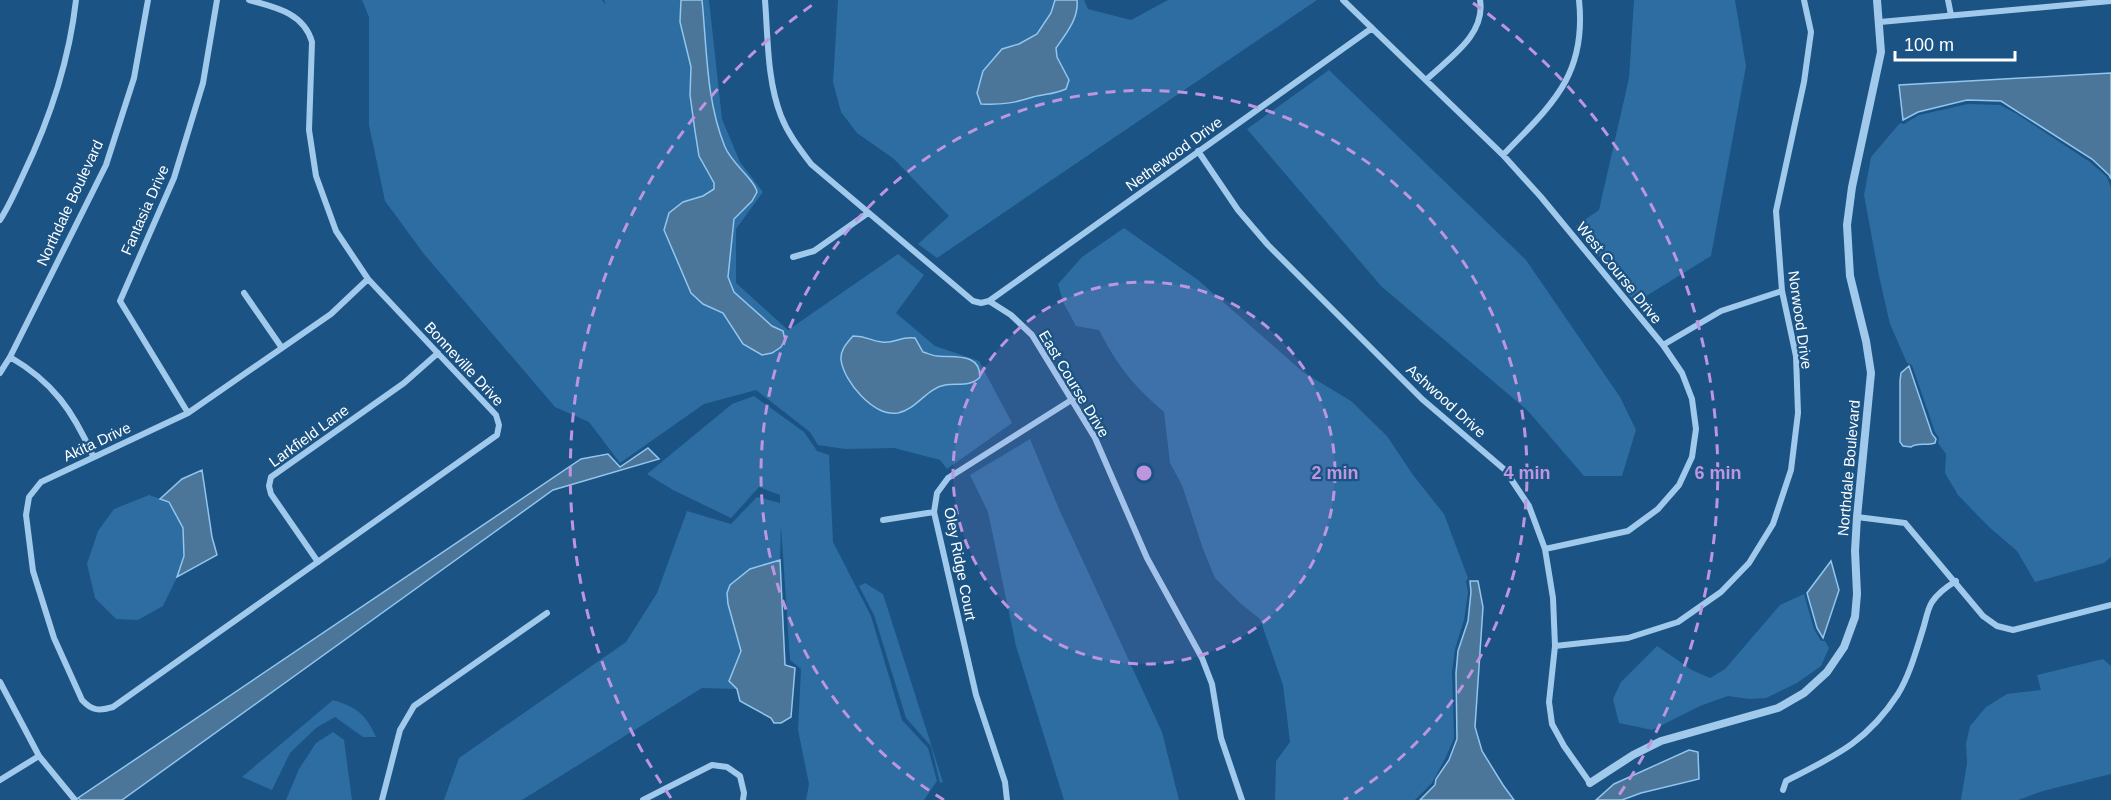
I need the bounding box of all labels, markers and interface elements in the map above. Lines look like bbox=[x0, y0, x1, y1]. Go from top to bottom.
scale bar bbox=[1895, 24, 2015, 62]
text: 100 m bbox=[1904, 35, 1954, 55]
street label: Nethewood Drive bbox=[1122, 113, 1225, 194]
street label: Northdale Boulevard bbox=[33, 137, 106, 268]
street label: Fantasia Drive bbox=[117, 162, 172, 257]
street label: West Course Drive bbox=[1573, 219, 1666, 327]
street label: Norwood Drive bbox=[1785, 270, 1816, 370]
street label: Bonneville Drive bbox=[421, 318, 508, 409]
street label: East Course Drive bbox=[1036, 327, 1113, 440]
street label: Ashwood Drive bbox=[1403, 361, 1490, 441]
street label: Northdale Boulevard bbox=[1834, 399, 1863, 537]
street label: Larkfield Lane bbox=[266, 401, 352, 470]
street label: Akita Drive bbox=[60, 419, 133, 465]
centre of rings bbox=[1134, 463, 1154, 483]
text: 2 min bbox=[1311, 463, 1359, 483]
text: 4 min bbox=[1503, 463, 1551, 483]
text: 6 min bbox=[1694, 463, 1742, 483]
street label: Oley Ridge Court bbox=[941, 506, 980, 623]

